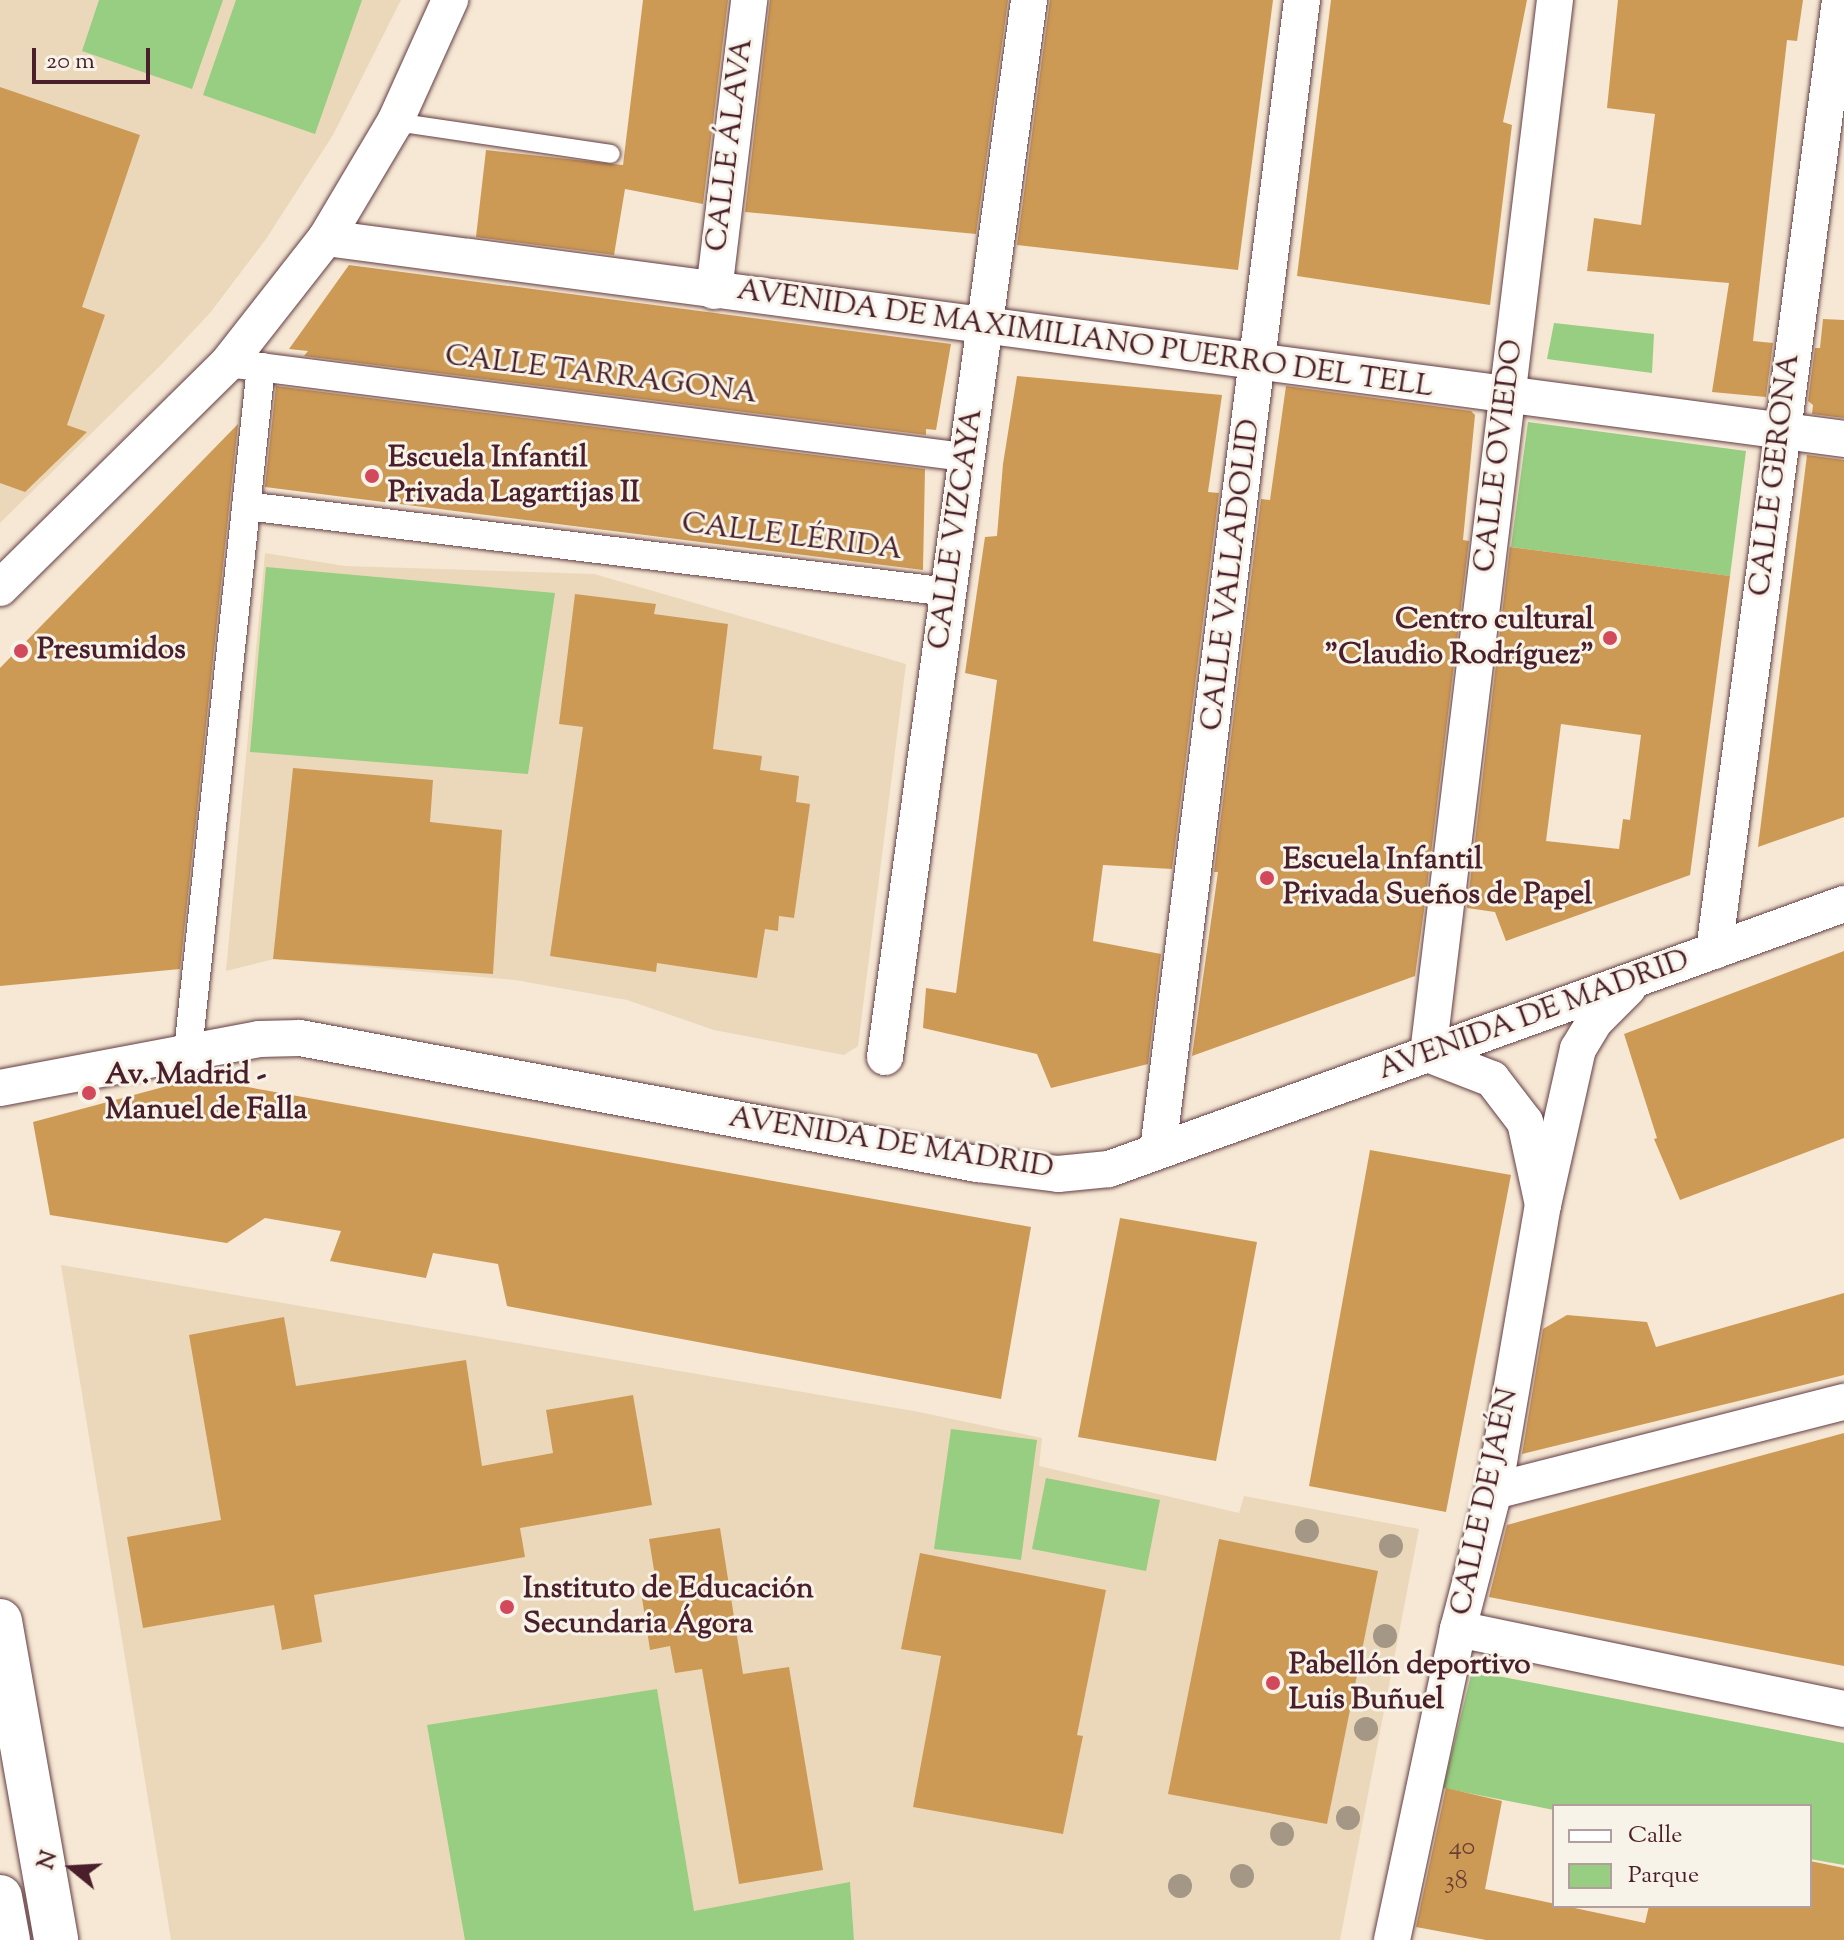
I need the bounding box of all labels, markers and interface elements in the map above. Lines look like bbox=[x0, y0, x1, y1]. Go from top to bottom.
scale bar bbox=[36, 32, 154, 82]
street label: CALLE ÁLAVA bbox=[700, 36, 762, 254]
text: 20 m bbox=[46, 45, 95, 79]
street label: AVENIDA DE MAXIMILIANO PUERRO DEL TELL bbox=[734, 273, 1436, 407]
street label: CALLE OVIEDO bbox=[1468, 338, 1532, 574]
street label: CALLE TARRAGONA bbox=[443, 339, 759, 413]
street label: CALLE GERONA bbox=[1743, 352, 1809, 598]
street label: CALLE VIZCAYA bbox=[922, 406, 992, 652]
street label: CALLE VALLADOLID bbox=[1195, 417, 1269, 733]
place label: Escuela Infantil Privada Lagartijas II bbox=[388, 441, 640, 512]
marker: Escuela Infantil Privada Lagartijas II bbox=[363, 467, 381, 485]
street label: CALLE LÉRIDA bbox=[680, 507, 904, 569]
place label: Centro cultural "Claudio Rodríguez" bbox=[1324, 603, 1594, 674]
marker: Centro cultural "Claudio Rodríguez" bbox=[1601, 629, 1619, 647]
place label: Presumidos bbox=[37, 633, 186, 669]
marker: Presumidos bbox=[12, 642, 30, 660]
place label: Escuela Infantil Privada Sueños de Papel bbox=[1283, 843, 1592, 914]
marker: Escuela Infantil Privada Sueños de Papel bbox=[1258, 869, 1276, 887]
street label: AVENIDA DE MADRID bbox=[1374, 943, 1694, 1089]
place label: Av. Madrid - Manuel de Falla bbox=[105, 1058, 307, 1128]
marker: Av. Madrid - Manuel de Falla bbox=[80, 1084, 98, 1102]
street label: AVENIDA DE MADRID bbox=[726, 1101, 1056, 1187]
street label: CALLE DE JAÉN bbox=[1444, 1385, 1528, 1619]
place label: Instituto de Educación Secundaria Ágora bbox=[523, 1572, 814, 1642]
marker: Instituto de Educación Secundaria Ágora bbox=[498, 1598, 516, 1616]
place label: Pabellón deportivo Luis Buñuel bbox=[1289, 1648, 1531, 1718]
marker: Pabellón deportivo Luis Buñuel bbox=[1264, 1674, 1282, 1692]
legend bbox=[1552, 1804, 1812, 1908]
text: Calle bbox=[1628, 1819, 1682, 1853]
north arrow bbox=[32, 1828, 112, 1908]
house number: 40 bbox=[1449, 1832, 1475, 1864]
text: N bbox=[31, 1847, 67, 1874]
text: Parque bbox=[1628, 1859, 1699, 1893]
house number: 38 bbox=[1444, 1866, 1468, 1898]

